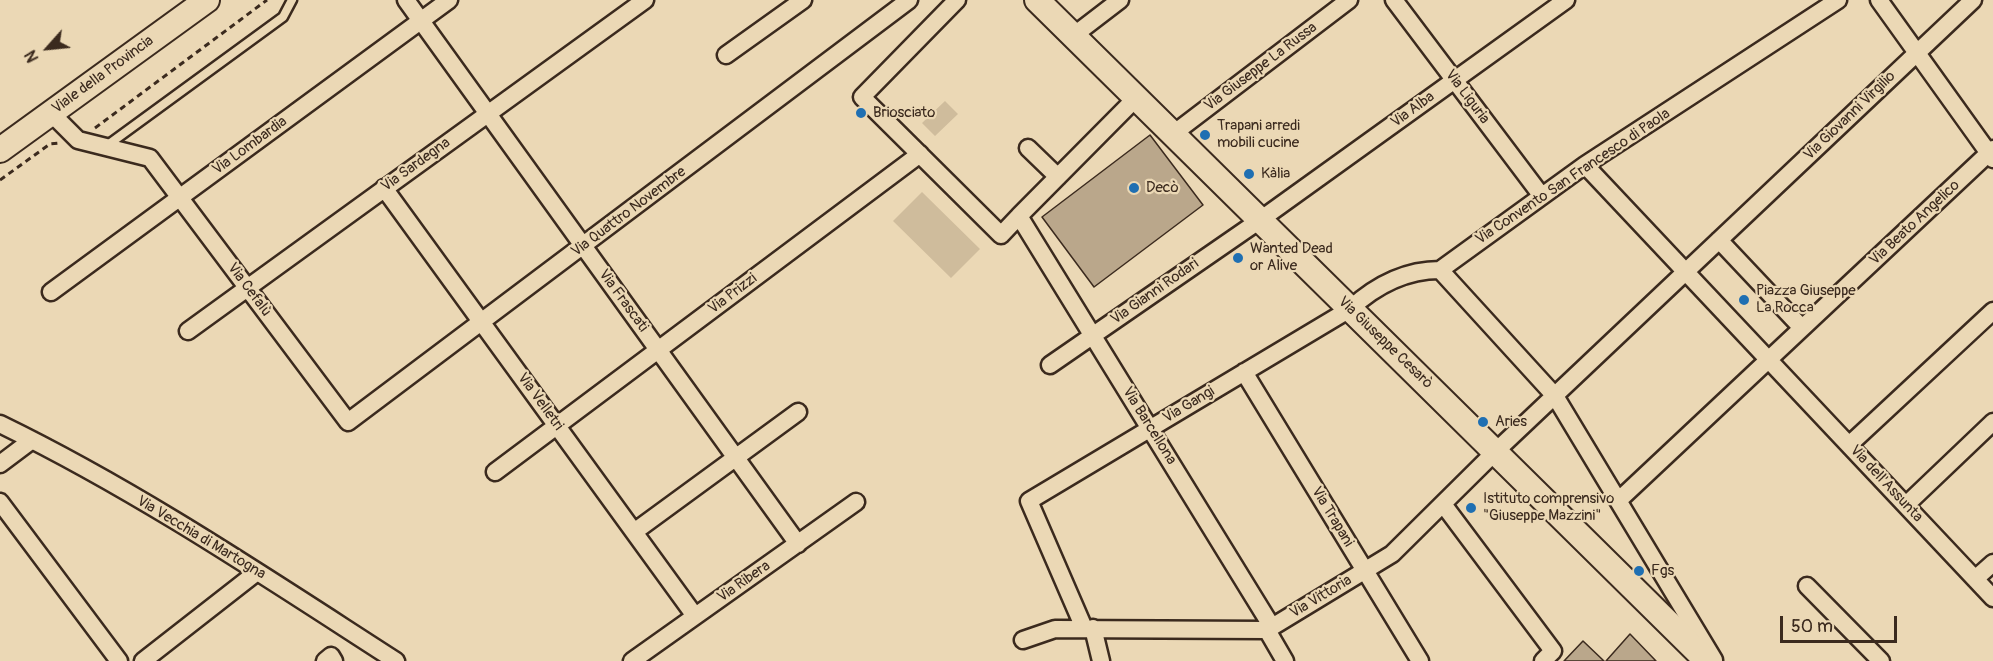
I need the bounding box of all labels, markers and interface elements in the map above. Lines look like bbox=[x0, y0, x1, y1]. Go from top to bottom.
north arrow bbox=[18, 18, 78, 78]
street label: Via Giuseppe La Russa bbox=[1201, 19, 1321, 115]
street label: Viale della Provincia bbox=[49, 32, 157, 118]
text: N bbox=[21, 47, 43, 66]
street label: Via Liguria bbox=[1441, 66, 1493, 128]
street label: Via Giovanni Virgilio bbox=[1800, 68, 1900, 164]
street label: Via Alba bbox=[1388, 88, 1438, 132]
place label: Briosciato bbox=[873, 104, 935, 122]
street label: Via Convento San Francesco di Paola bbox=[1472, 105, 1674, 249]
marker: Briosciato bbox=[854, 106, 868, 120]
street label: Via Lombardia bbox=[209, 113, 291, 179]
place label: Trapani arredi mobili cucine bbox=[1217, 117, 1300, 152]
marker: Trapani arredi mobili cucine bbox=[1198, 128, 1212, 142]
street label: Via Sardegna bbox=[378, 134, 454, 196]
street label: Via Quattro Novembre bbox=[568, 163, 690, 261]
place label: Kàlia bbox=[1261, 165, 1290, 183]
marker: Kàlia bbox=[1242, 167, 1256, 181]
street label: Via Beato Angelico bbox=[1866, 177, 1964, 269]
place label: Decò bbox=[1146, 179, 1179, 197]
marker: Decò bbox=[1127, 181, 1141, 195]
place label: Wanted Dead or Alive bbox=[1250, 240, 1333, 275]
marker: Wanted Dead or Alive bbox=[1231, 251, 1245, 265]
street label: Via Gianni Rodari bbox=[1108, 255, 1202, 329]
street label: Via Cefalù bbox=[223, 260, 275, 320]
street label: Via Frascati bbox=[594, 266, 652, 336]
street label: Via Prizzi bbox=[705, 270, 761, 318]
place label: Piazza Giuseppe La Rocca bbox=[1756, 282, 1856, 317]
street label: Via Giuseppe Cesarò bbox=[1334, 293, 1436, 393]
marker: Piazza Giuseppe La Rocca bbox=[1737, 293, 1751, 307]
street label: Via Velletri bbox=[513, 370, 567, 434]
street label: Via Gangi bbox=[1160, 383, 1218, 427]
street label: Via Barcellona bbox=[1118, 384, 1180, 468]
place label: Aries bbox=[1495, 413, 1527, 431]
marker: Aries bbox=[1476, 415, 1490, 429]
street label: Via dell'Assunta bbox=[1846, 442, 1926, 526]
street label: Via Trapani bbox=[1307, 484, 1357, 550]
place label: Istituto comprensivo "Giuseppe Mazzini" bbox=[1483, 490, 1614, 525]
street label: Via Vecchia di Martogna bbox=[133, 492, 269, 584]
marker: Istituto comprensivo "Giuseppe Mazzini" bbox=[1464, 501, 1478, 515]
street label: Via Ribera bbox=[714, 557, 774, 607]
place label: Fgs bbox=[1651, 562, 1674, 580]
marker: Fgs bbox=[1632, 564, 1646, 578]
street label: Via Vittoria bbox=[1287, 572, 1355, 622]
scale bar bbox=[1783, 604, 1900, 642]
text: 50 m bbox=[1791, 615, 1833, 638]

